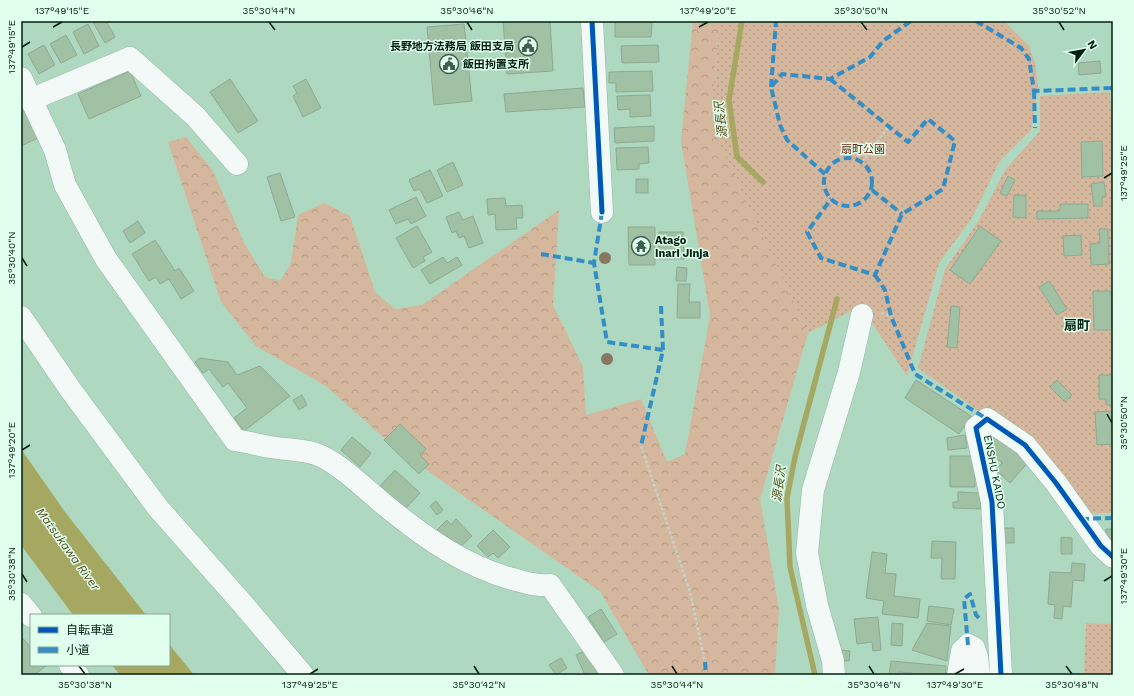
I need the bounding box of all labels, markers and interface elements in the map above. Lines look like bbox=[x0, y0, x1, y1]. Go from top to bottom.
text: 137°49'15"E bbox=[35, 5, 89, 16]
text: 35°30'44"N bbox=[243, 5, 295, 16]
text: 35°30'46"N bbox=[440, 5, 494, 16]
text: 137°49'20"E bbox=[680, 5, 736, 16]
text: 35°30'50"N bbox=[834, 5, 888, 16]
text: 35°30'52"N bbox=[1032, 5, 1086, 16]
text: 137°49'15"E bbox=[6, 20, 17, 74]
north arrow bbox=[1064, 30, 1104, 70]
public building icon: 長野地方法務局 飯田支局 bbox=[517, 35, 539, 57]
text: N bbox=[1084, 38, 1100, 52]
place label: 長野地方法務局 飯田支局 bbox=[390, 40, 514, 53]
public building icon: 飯田拘置支所 bbox=[438, 53, 460, 75]
place label: 飯田拘置支所 bbox=[462, 58, 529, 71]
water label: 源長沢 bbox=[712, 99, 730, 139]
park label: 扇町公園 bbox=[841, 143, 885, 156]
text: 137°49'25"E bbox=[1118, 145, 1129, 201]
text: 35°30'40"N bbox=[6, 231, 17, 285]
place label: Atago Inari Jinja bbox=[655, 234, 710, 260]
temple icon: Atago Inari Jinja bbox=[630, 235, 652, 257]
district label: 扇町 bbox=[1064, 318, 1090, 333]
text: 35°30'50"N bbox=[1118, 396, 1129, 450]
text: 137°49'20"E bbox=[6, 422, 17, 478]
street label: ENSHU KAIDO bbox=[981, 434, 1008, 510]
water label: 源長沢 bbox=[770, 463, 789, 503]
water label: Matsukawa River bbox=[33, 505, 103, 594]
text: 35°30'38"N bbox=[6, 547, 17, 601]
text: 137°49'30"E bbox=[1118, 548, 1129, 604]
legend bbox=[30, 614, 170, 666]
text: 自転車道 bbox=[66, 623, 114, 637]
text: 小道 bbox=[66, 643, 90, 657]
text: 35°30'38"N bbox=[58, 679, 112, 690]
text: 137°49'25"E bbox=[282, 679, 338, 690]
text: 35°30'42"N bbox=[452, 679, 506, 690]
text: 35°30'44"N bbox=[651, 679, 703, 690]
text: 35°30'46"N bbox=[847, 679, 901, 690]
text: 137°49'30"E bbox=[927, 679, 983, 690]
text: 35°30'48"N bbox=[1045, 679, 1099, 690]

